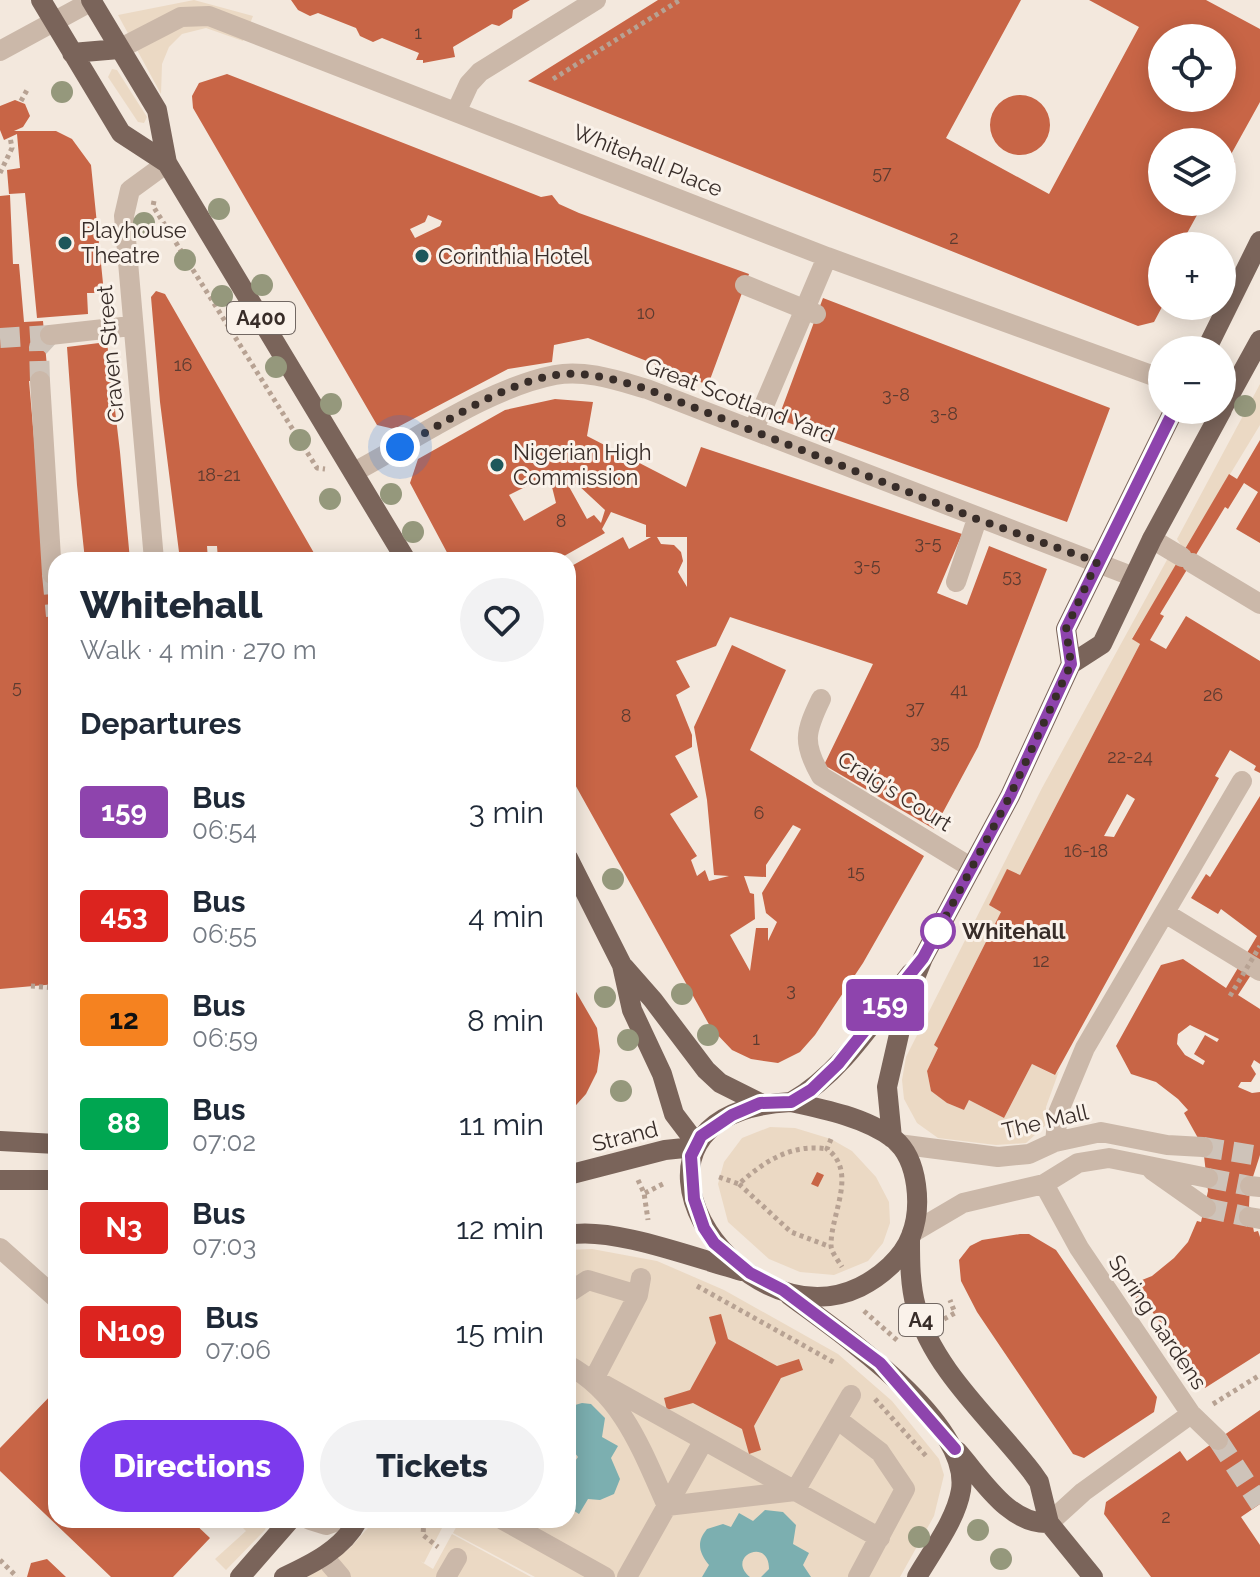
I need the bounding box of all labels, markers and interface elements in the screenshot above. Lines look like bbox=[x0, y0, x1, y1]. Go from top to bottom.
house number: 1 bbox=[414, 22, 422, 43]
map controls bbox=[1148, 24, 1236, 424]
button: locate bbox=[1148, 24, 1236, 112]
street label: Whitehall Place bbox=[569, 118, 727, 202]
button: layers bbox=[1148, 128, 1236, 216]
house number: 57 bbox=[872, 162, 892, 183]
place label: Playhouse Theatre bbox=[81, 217, 187, 268]
house number: 2 bbox=[949, 227, 959, 248]
button: + bbox=[1148, 232, 1236, 320]
marker: Playhouse Theatre bbox=[56, 234, 74, 252]
place label: Corinthia Hotel bbox=[438, 243, 589, 269]
marker: Corinthia Hotel bbox=[413, 247, 431, 265]
street label: Craven Street bbox=[91, 283, 129, 424]
road number: A400 bbox=[227, 302, 295, 334]
house number: 10 bbox=[637, 302, 655, 323]
button: − bbox=[1148, 336, 1236, 424]
street label: Great Scotland Yard bbox=[641, 352, 839, 448]
house number: 16 bbox=[174, 354, 192, 375]
house number: 3-8 bbox=[882, 384, 910, 405]
house number: 3-8 bbox=[930, 403, 958, 424]
your location bbox=[380, 427, 420, 467]
place label: Nigerian High Commission bbox=[513, 439, 652, 490]
marker: Nigerian High Commission bbox=[488, 456, 506, 474]
house number: 18-21 bbox=[198, 464, 241, 485]
house number: 8 bbox=[556, 510, 566, 531]
house number: 3-5 bbox=[914, 532, 942, 553]
house number: 3-5 bbox=[853, 554, 881, 575]
house number: 53 bbox=[1002, 565, 1022, 586]
button: heart bbox=[460, 578, 544, 662]
text: Whitehall bbox=[80, 582, 263, 627]
text: Walk · 4 min · 270 m bbox=[80, 635, 317, 665]
house number: 5 bbox=[12, 676, 22, 697]
house number: 41 bbox=[950, 679, 968, 700]
house number: 26 bbox=[1203, 684, 1223, 705]
house number: 37 bbox=[905, 697, 925, 718]
house number: 8 bbox=[621, 705, 631, 726]
text: Departures bbox=[80, 706, 242, 741]
house number: 35 bbox=[930, 731, 950, 752]
street label: Craig's Court bbox=[833, 746, 957, 837]
house number: 22-24 bbox=[1107, 746, 1153, 767]
text: Bus bbox=[192, 780, 246, 815]
text: 159 bbox=[101, 795, 147, 828]
text: 3 min bbox=[469, 795, 544, 830]
house number: 6 bbox=[754, 802, 765, 823]
text: 06:54 bbox=[192, 815, 257, 845]
house number: 16-18 bbox=[1064, 840, 1108, 861]
house number: 15 bbox=[847, 861, 865, 882]
text: Bus bbox=[192, 884, 246, 919]
text: 453 bbox=[100, 899, 148, 932]
text: 4 min bbox=[468, 899, 544, 934]
marker: Whitehall bbox=[921, 914, 955, 948]
place label: Whitehall bbox=[962, 918, 1066, 944]
text: 06:55 bbox=[192, 919, 257, 949]
house number: 12 bbox=[1032, 950, 1050, 971]
house number: 3 bbox=[786, 979, 796, 1000]
line badge: 159 bbox=[839, 979, 931, 1031]
text: Bus bbox=[192, 988, 246, 1023]
text: 159 bbox=[862, 988, 908, 1021]
text: 12 bbox=[109, 1003, 139, 1036]
text: 8 min bbox=[467, 1003, 544, 1038]
text: 06:59 bbox=[192, 1023, 258, 1053]
house number: 1 bbox=[752, 1028, 760, 1049]
text: Bus bbox=[192, 1092, 246, 1127]
street label: The Mall bbox=[999, 1098, 1091, 1144]
text: 88 bbox=[107, 1107, 141, 1140]
text: 11 min bbox=[459, 1107, 544, 1142]
street label: Strand bbox=[589, 1115, 661, 1157]
text: 07:02 bbox=[192, 1127, 256, 1157]
text: Bus bbox=[192, 1196, 246, 1231]
text: N3 bbox=[106, 1211, 143, 1244]
text: 12 min bbox=[456, 1211, 544, 1246]
text: 07:03 bbox=[192, 1231, 256, 1261]
street label: Spring Gardens bbox=[1103, 1250, 1213, 1394]
text: Bus bbox=[205, 1300, 259, 1335]
road number: A4 bbox=[899, 1304, 943, 1336]
text: N109 bbox=[96, 1315, 165, 1348]
text: 15 min bbox=[456, 1315, 544, 1350]
text: 07:06 bbox=[205, 1335, 271, 1365]
button: Directions bbox=[80, 1420, 304, 1512]
button: Tickets bbox=[320, 1420, 544, 1512]
house number: 2 bbox=[1161, 1506, 1171, 1527]

